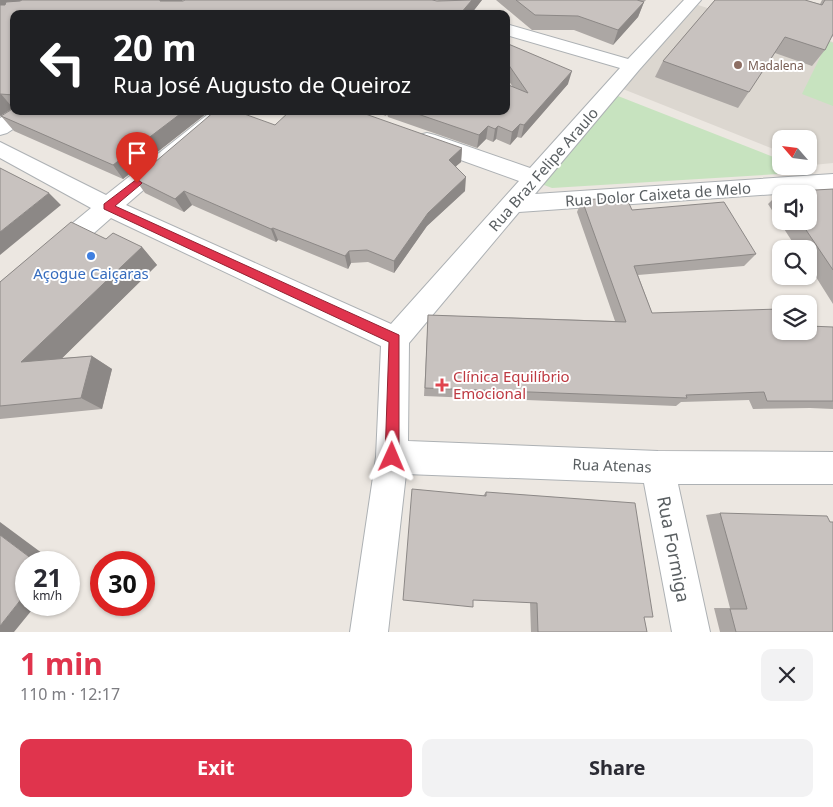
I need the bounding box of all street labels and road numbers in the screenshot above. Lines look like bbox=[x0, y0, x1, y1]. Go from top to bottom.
street label: Rua Braz Felipe Araulo bbox=[484, 103, 602, 235]
street label: Rua Dolor Caixeta de Melo bbox=[564, 178, 752, 210]
street label: Rua Atenas bbox=[572, 454, 652, 476]
street label: Rua Formiga bbox=[652, 494, 696, 604]

